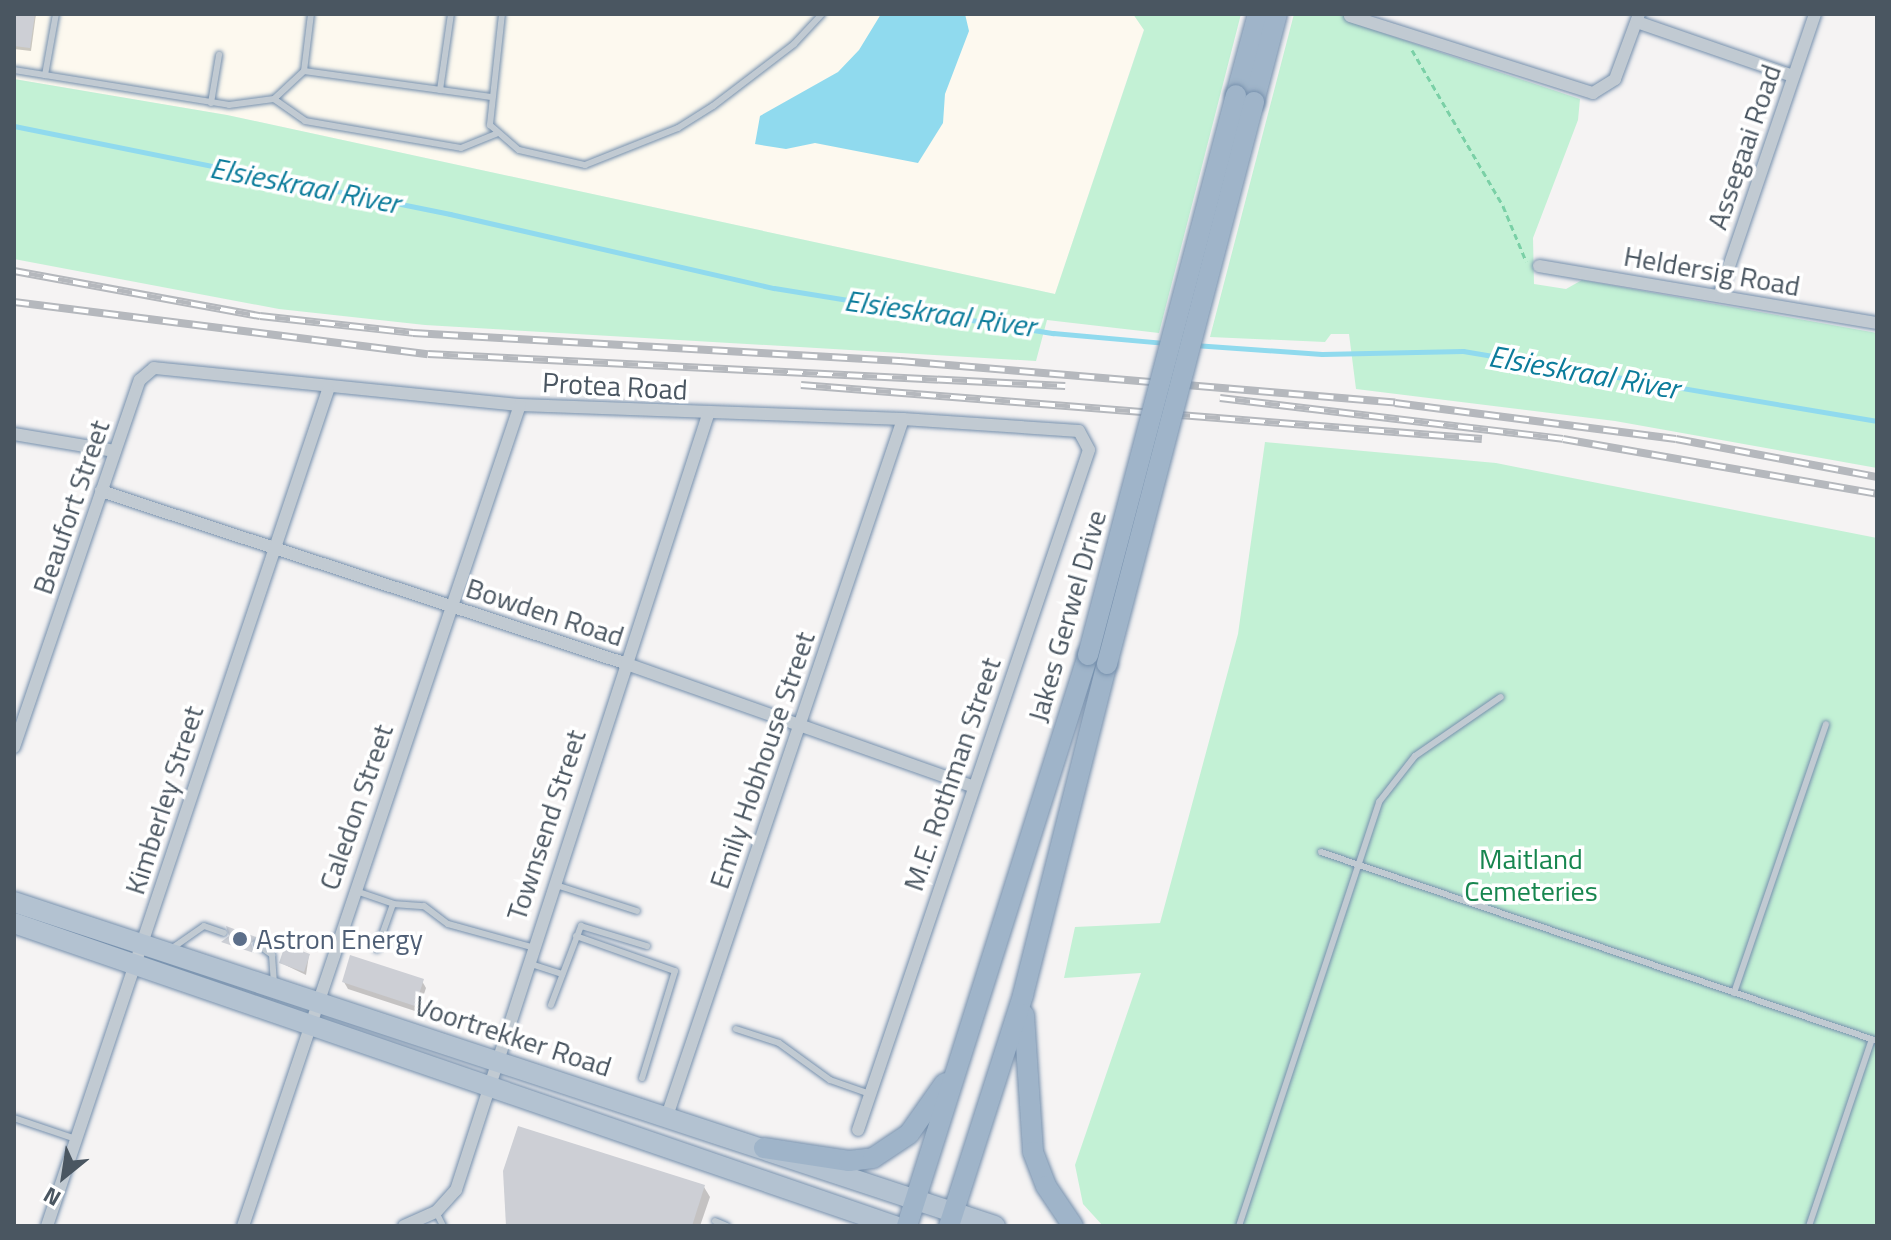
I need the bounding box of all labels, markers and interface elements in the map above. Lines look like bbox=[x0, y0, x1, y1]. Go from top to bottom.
street label: Assegaai Road bbox=[1700, 60, 1788, 234]
water label: Elsieskraal River bbox=[207, 149, 403, 221]
street label: Heldersig Road bbox=[1621, 239, 1803, 303]
water label: Elsieskraal River bbox=[842, 282, 1038, 344]
water label: Elsieskraal River bbox=[1486, 338, 1682, 406]
street label: Protea Road bbox=[541, 365, 689, 407]
street label: Beaufort Street bbox=[25, 416, 117, 598]
street label: Jakes Gerwel Drive bbox=[1021, 506, 1113, 726]
street label: Bowden Road bbox=[462, 571, 628, 653]
street label: Emily Hobhouse Street bbox=[702, 627, 822, 893]
street label: M.E. Rothman Street bbox=[896, 653, 1008, 895]
street label: Kimberley Street bbox=[118, 701, 210, 899]
street label: Caledon Street bbox=[312, 720, 400, 894]
street label: Townsend Street bbox=[499, 725, 593, 925]
park label: Maitland Cemeteries bbox=[1464, 842, 1598, 908]
place label: Astron Energy bbox=[256, 922, 423, 956]
marker: Astron Energy bbox=[231, 930, 249, 948]
street label: Voortrekker Road bbox=[410, 988, 616, 1084]
north arrow bbox=[24, 1136, 104, 1216]
text: N bbox=[37, 1178, 67, 1215]

